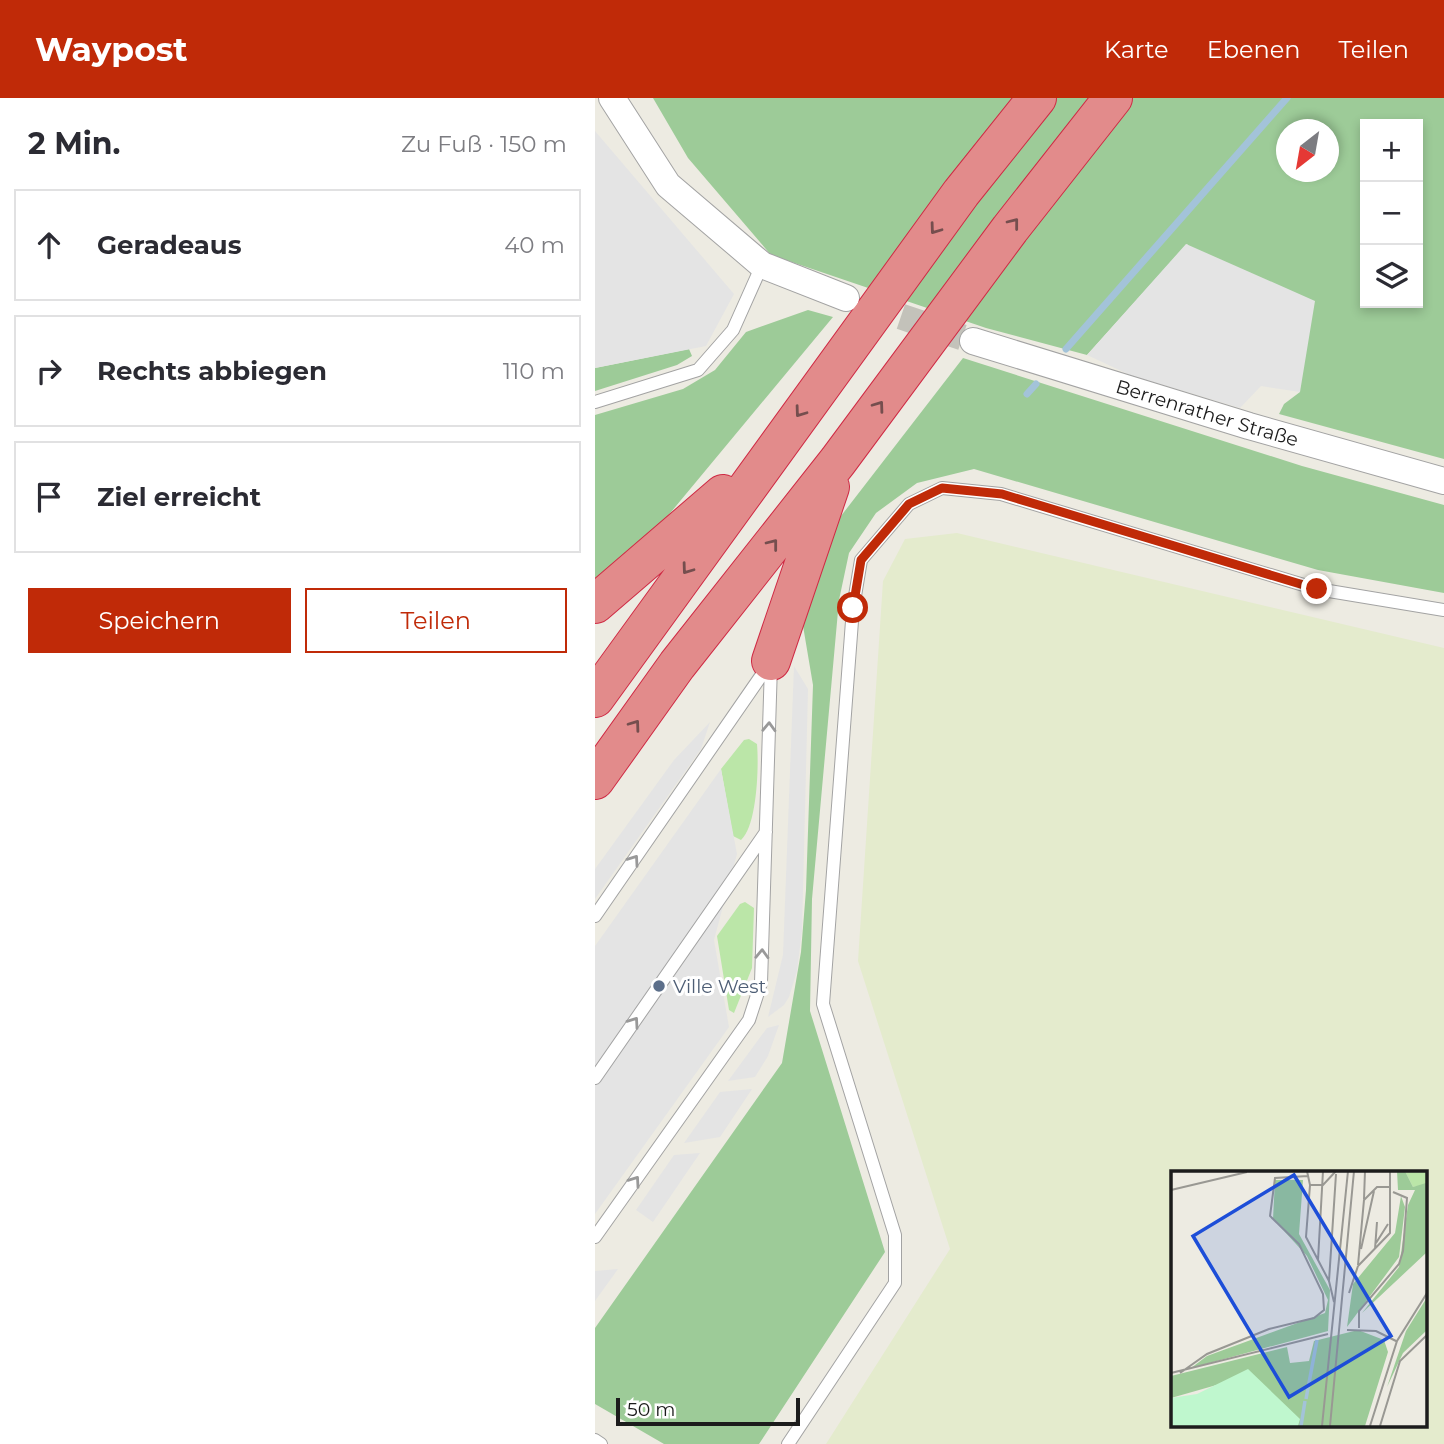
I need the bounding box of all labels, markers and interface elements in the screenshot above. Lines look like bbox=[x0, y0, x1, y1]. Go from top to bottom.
text: Waypost bbox=[35, 29, 188, 69]
text: Karte bbox=[1104, 35, 1169, 64]
text: Ebenen bbox=[1207, 35, 1300, 64]
text: Teilen bbox=[1338, 35, 1409, 64]
north arrow bbox=[1276, 119, 1339, 182]
map controls bbox=[1360, 119, 1423, 308]
button: + bbox=[1360, 119, 1423, 182]
text: 2 Min. bbox=[28, 125, 120, 162]
text: Zu Fuß · 150 m bbox=[401, 130, 567, 158]
button: − bbox=[1360, 182, 1423, 245]
one-way arrow bbox=[1005, 219, 1018, 231]
one-way arrow bbox=[930, 221, 943, 234]
icon: ahead bbox=[30, 226, 68, 264]
text: Geradeaus bbox=[97, 229, 242, 261]
text: 40 m bbox=[504, 231, 565, 259]
button: layers bbox=[1360, 245, 1423, 308]
icon: right bbox=[30, 352, 68, 390]
text: Rechts abbiegen bbox=[97, 355, 327, 387]
text: 110 m bbox=[503, 357, 565, 385]
street label: Berrenrather Straße bbox=[1113, 375, 1301, 451]
one-way arrow bbox=[871, 402, 883, 414]
one-way arrow bbox=[796, 405, 808, 417]
icon: arrive bbox=[30, 478, 68, 516]
text: Ziel erreicht bbox=[97, 481, 261, 513]
one-way arrow bbox=[765, 540, 777, 553]
one-way arrow bbox=[683, 562, 695, 574]
route end bbox=[1301, 573, 1332, 604]
button: Speichern bbox=[28, 588, 291, 653]
button: Teilen bbox=[305, 588, 567, 653]
route start bbox=[837, 592, 868, 623]
one-way arrow bbox=[627, 720, 639, 733]
one-way arrow bbox=[762, 721, 777, 732]
one-way arrow bbox=[626, 855, 638, 868]
one-way arrow bbox=[755, 948, 770, 959]
place label: Ville West bbox=[673, 975, 767, 998]
marker: Ville West bbox=[651, 978, 667, 994]
one-way arrow bbox=[626, 1017, 638, 1030]
inset map bbox=[1171, 1171, 1427, 1426]
one-way arrow bbox=[626, 1176, 639, 1189]
scale bar bbox=[616, 1395, 800, 1427]
text: 50 m bbox=[627, 1398, 675, 1421]

